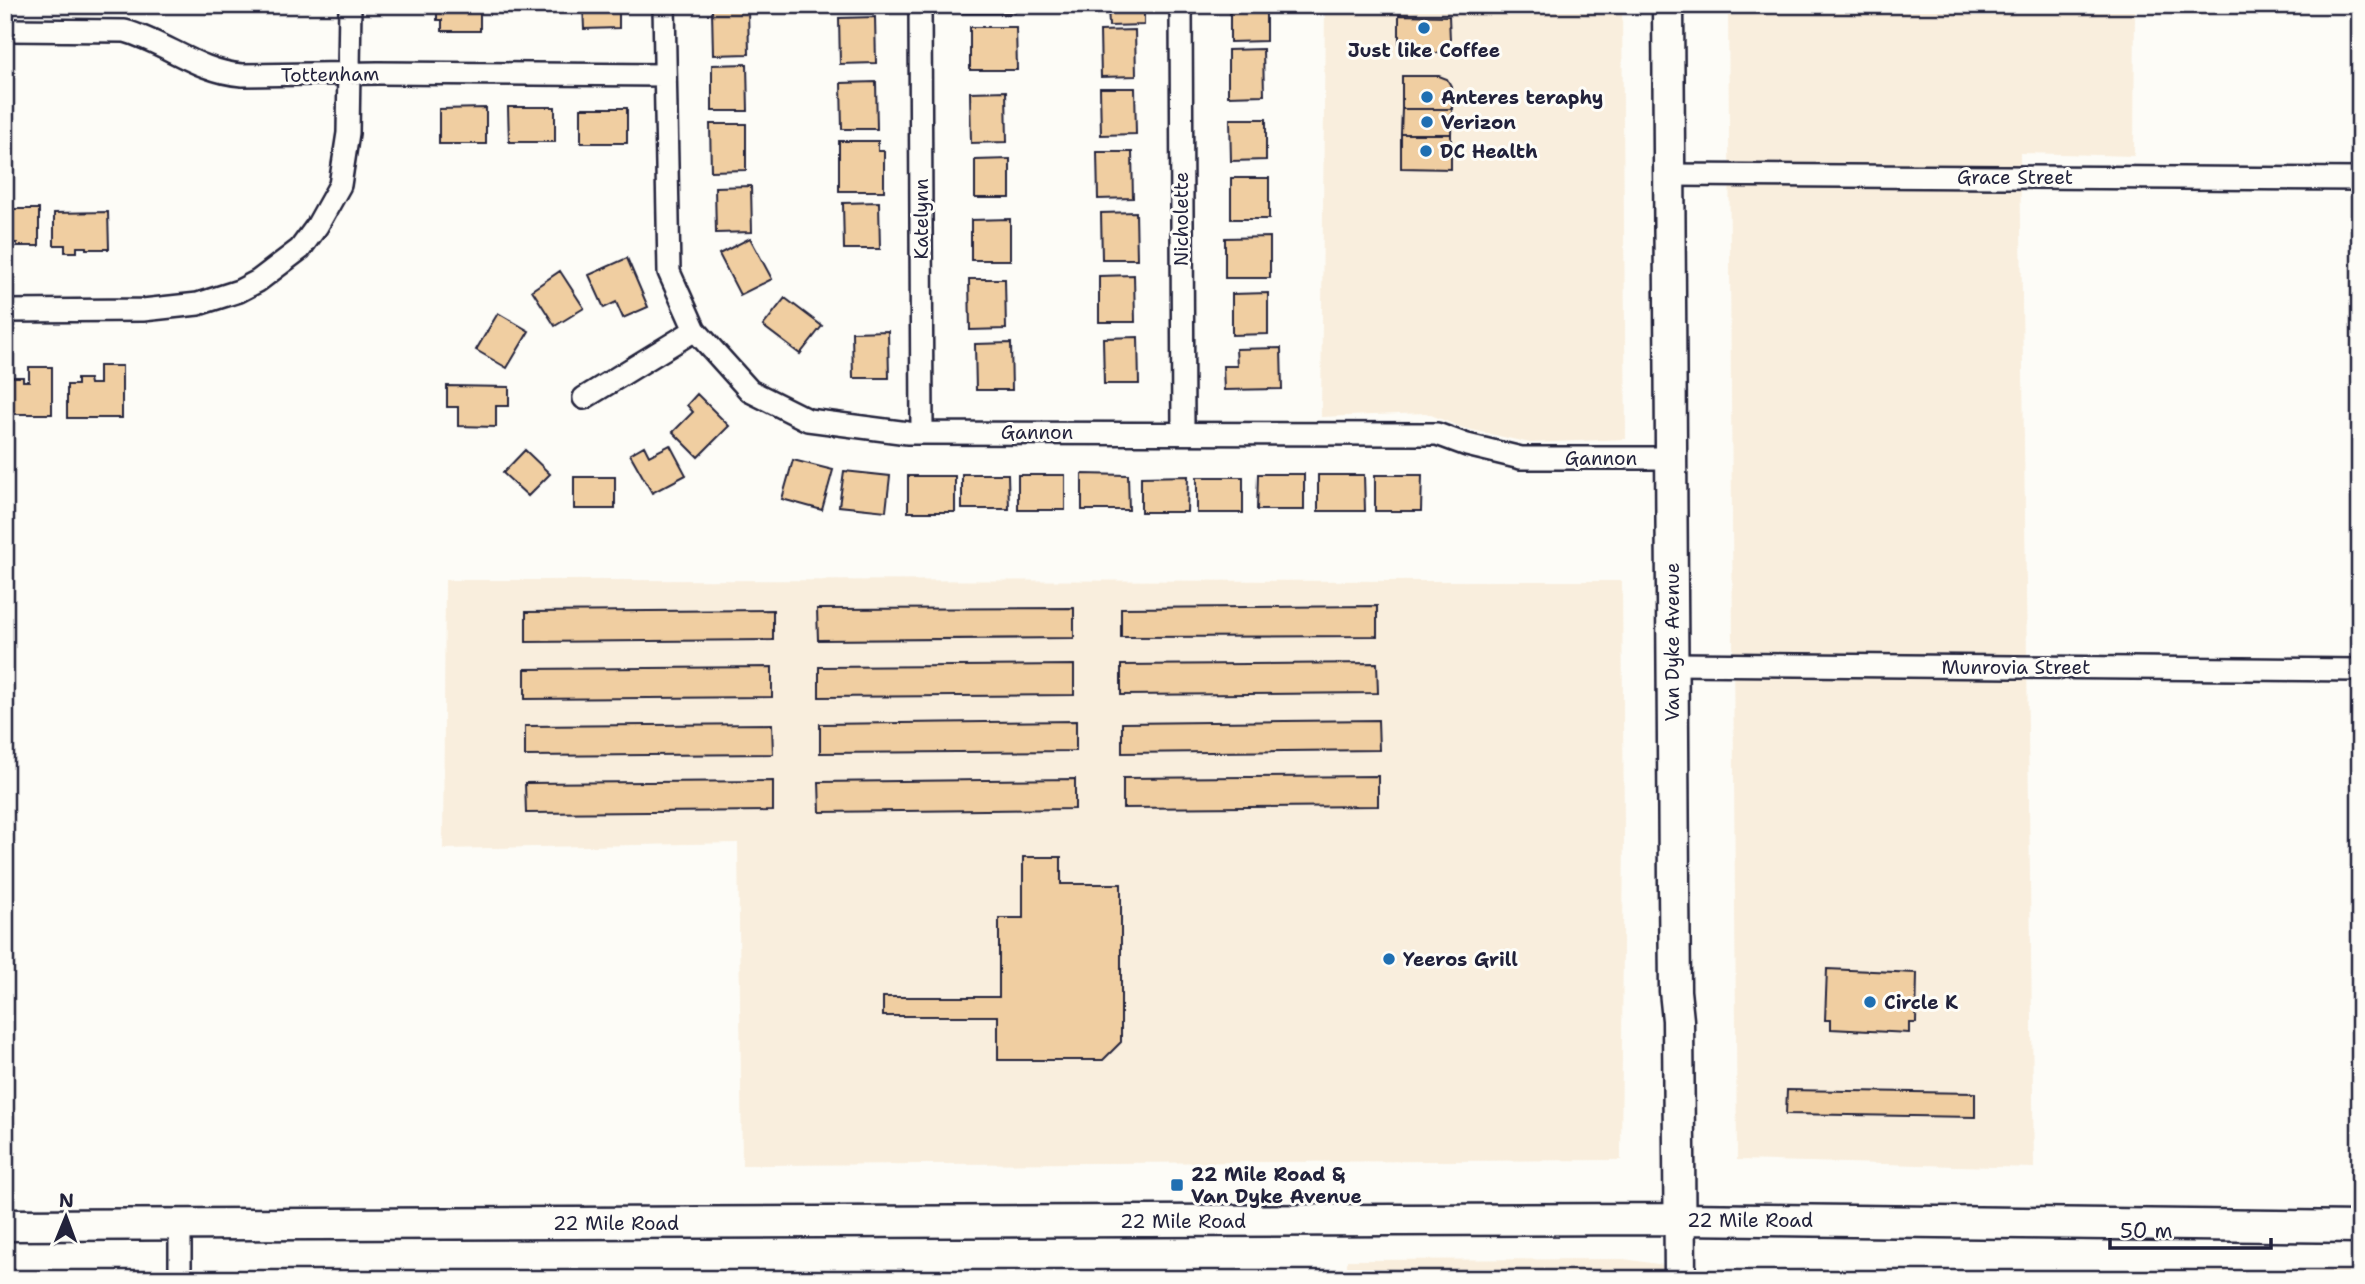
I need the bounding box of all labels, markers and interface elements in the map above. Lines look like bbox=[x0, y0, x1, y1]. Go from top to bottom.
marker: Just like Coffee bbox=[1416, 20, 1432, 36]
place label: Just like Coffee bbox=[1348, 38, 1500, 63]
street label: Tottenham bbox=[281, 61, 379, 88]
place label: Anteres teraphy bbox=[1441, 85, 1603, 110]
marker: Anteres teraphy bbox=[1419, 89, 1435, 105]
place label: Verizon bbox=[1441, 110, 1516, 135]
marker: Verizon bbox=[1419, 114, 1435, 130]
place label: DC Health bbox=[1440, 139, 1538, 164]
marker: DC Health bbox=[1418, 143, 1434, 159]
street label: Grace Street bbox=[1957, 165, 2073, 190]
street label: Nicholette bbox=[1169, 172, 1194, 266]
street label: Katelynn bbox=[909, 178, 934, 260]
street label: Gannon bbox=[1001, 420, 1073, 445]
street label: Gannon bbox=[1565, 446, 1637, 471]
street label: Van Dyke Avenue bbox=[1660, 563, 1685, 721]
street label: Munrovia Street bbox=[1942, 655, 2090, 680]
place label: Yeeros Grill bbox=[1403, 947, 1518, 972]
marker: Yeeros Grill bbox=[1381, 951, 1397, 967]
place label: Circle K bbox=[1884, 990, 1958, 1015]
marker: Circle K bbox=[1862, 994, 1878, 1010]
place label: 22 Mile Road & Van Dyke Avenue bbox=[1191, 1162, 1362, 1209]
marker: 22 Mile Road & Van Dyke Avenue bbox=[1169, 1177, 1185, 1193]
north arrow bbox=[32, 1182, 102, 1252]
text: N bbox=[59, 1188, 74, 1213]
scale bar bbox=[2110, 1207, 2270, 1251]
street label: 22 Mile Road bbox=[1687, 1208, 1813, 1233]
street label: 22 Mile Road bbox=[1120, 1209, 1246, 1234]
street label: 22 Mile Road bbox=[553, 1211, 679, 1236]
text: 50 m bbox=[2120, 1217, 2173, 1245]

